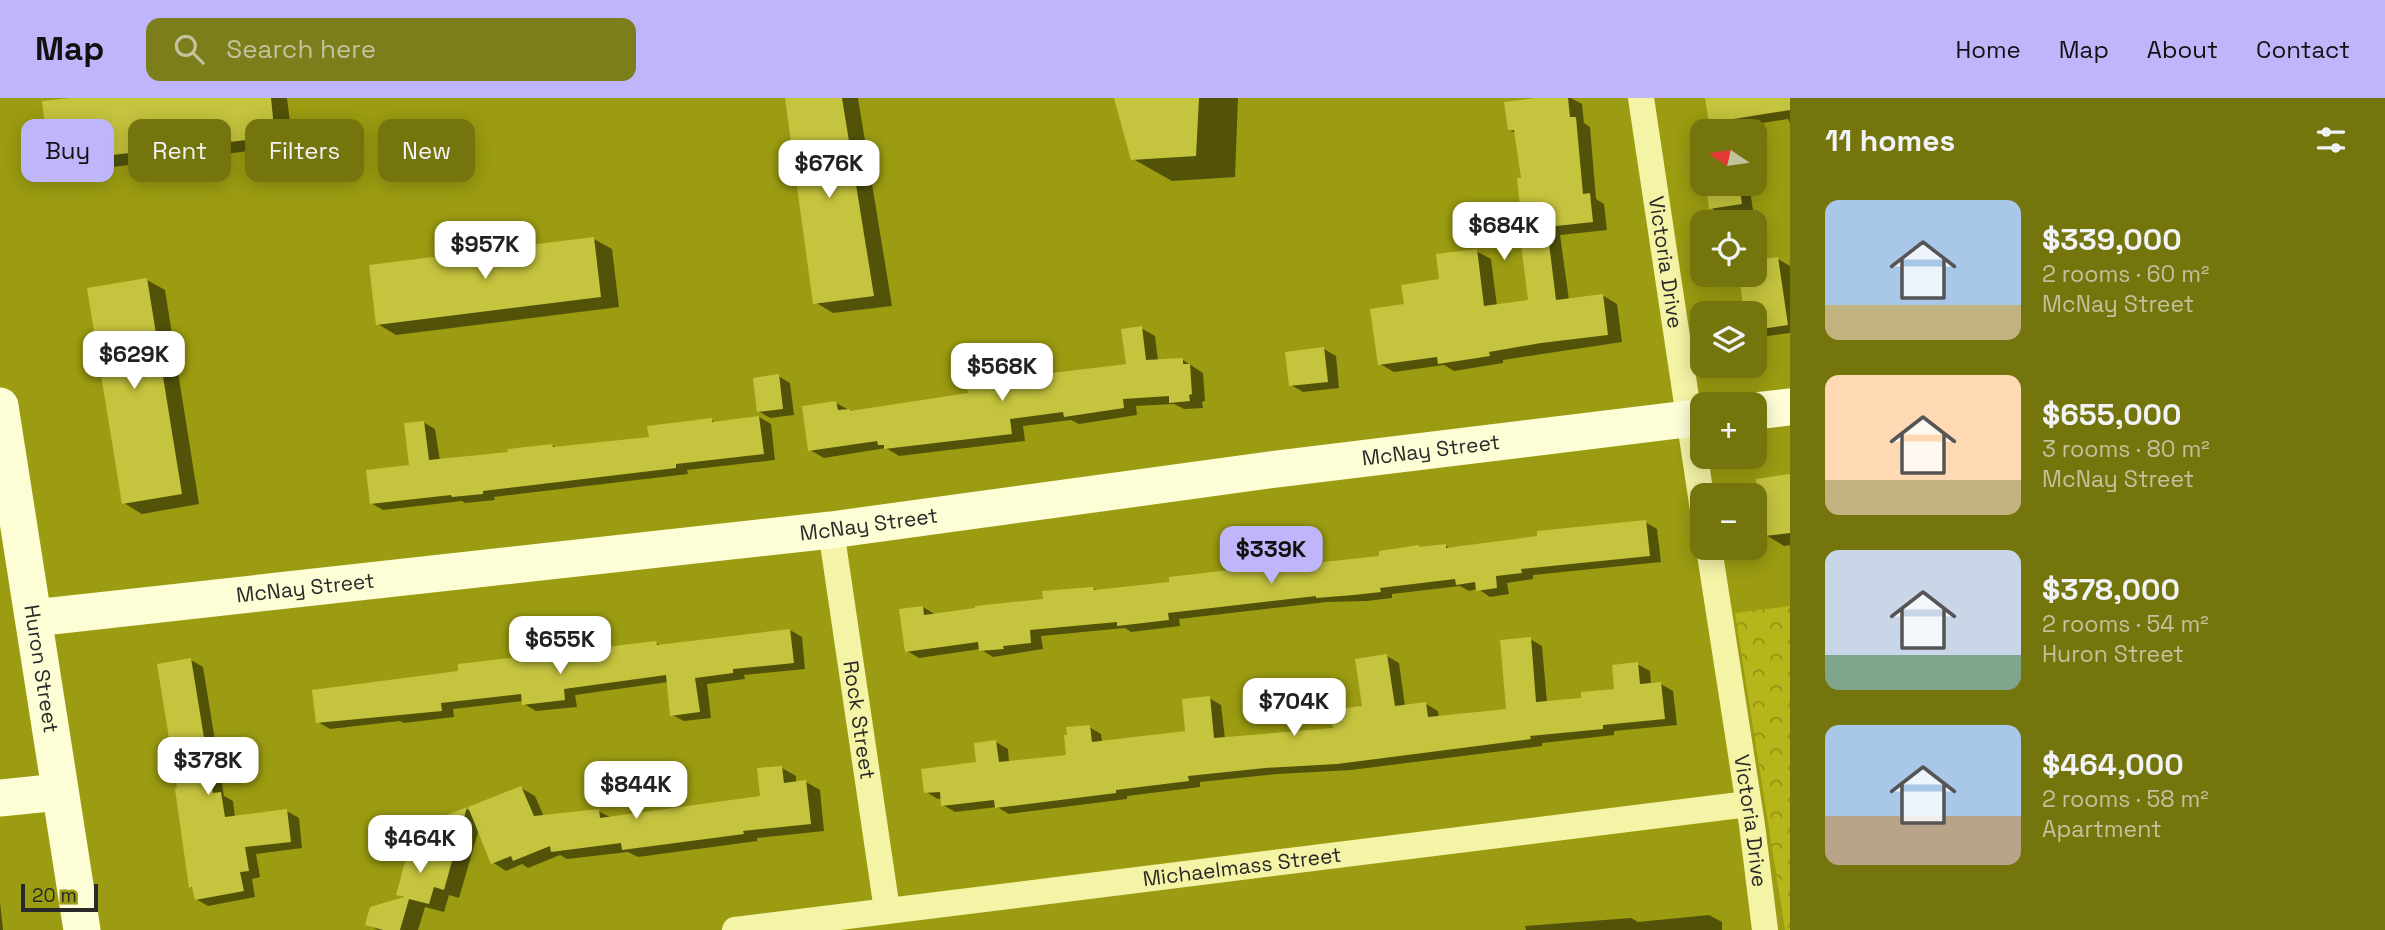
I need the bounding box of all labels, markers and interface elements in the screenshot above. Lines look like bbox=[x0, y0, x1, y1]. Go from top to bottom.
search box bbox=[146, 18, 636, 81]
text: Map bbox=[35, 28, 104, 70]
icon: search bbox=[170, 30, 208, 68]
text: Search here bbox=[226, 32, 376, 66]
text: Home bbox=[1955, 34, 2021, 65]
text: Map bbox=[2059, 34, 2109, 65]
text: About bbox=[2147, 34, 2218, 65]
text: Contact bbox=[2256, 34, 2350, 65]
chip: Buy bbox=[21, 119, 114, 182]
chip: Rent bbox=[128, 119, 231, 182]
chip: Filters bbox=[245, 119, 364, 182]
chip: New bbox=[378, 119, 475, 182]
north arrow bbox=[1690, 119, 1768, 196]
map controls bbox=[1690, 119, 1767, 560]
text: 11 homes bbox=[1825, 121, 1955, 160]
icon: filters bbox=[2312, 121, 2350, 159]
pin: $676K bbox=[780, 140, 878, 200]
text: $676K bbox=[794, 148, 864, 178]
street label: Victoria Drive bbox=[1643, 194, 1689, 330]
pin: $684K bbox=[1455, 202, 1553, 262]
text: $684K bbox=[1469, 210, 1539, 240]
button: locate bbox=[1690, 210, 1767, 287]
text: $339,000 bbox=[2042, 220, 2182, 259]
pin: $957K bbox=[436, 222, 534, 281]
icon: home bbox=[1881, 228, 1965, 312]
text: $957K bbox=[451, 229, 519, 259]
text: 2 rooms · 60 m² bbox=[2042, 259, 2209, 289]
text: McNay Street bbox=[2042, 289, 2194, 319]
button: layers bbox=[1690, 301, 1767, 378]
pin: $629K bbox=[85, 331, 183, 391]
text: $629K bbox=[99, 339, 169, 369]
pin: $568K bbox=[953, 344, 1051, 403]
text: $568K bbox=[967, 351, 1037, 381]
button: + bbox=[1690, 392, 1767, 469]
text: $655,000 bbox=[2042, 395, 2182, 434]
icon: home bbox=[1881, 403, 1965, 487]
street label: McNay Street bbox=[1360, 428, 1501, 472]
text: 3 rooms · 80 m² bbox=[2042, 434, 2210, 464]
text: McNay Street bbox=[2042, 464, 2194, 494]
button: − bbox=[1690, 483, 1767, 560]
street label: McNay Street bbox=[798, 502, 939, 546]
pin: $339K bbox=[1222, 526, 1320, 586]
text: $339K bbox=[1236, 534, 1306, 564]
street label: McNay Street bbox=[235, 566, 376, 609]
text: $378,000 bbox=[2042, 570, 2180, 609]
icon: home bbox=[1881, 578, 1965, 662]
street label: Huron Street bbox=[18, 603, 65, 735]
text: 2 rooms · 54 m² bbox=[2042, 609, 2209, 639]
pin: $655K bbox=[511, 616, 609, 676]
text: $655K bbox=[525, 624, 595, 654]
text: Huron Street bbox=[2042, 639, 2184, 669]
street label: Rock Street bbox=[837, 659, 882, 781]
pin: $704K bbox=[1245, 678, 1343, 738]
text: $704K bbox=[1259, 686, 1329, 716]
pin: $378K bbox=[159, 738, 257, 797]
text: $378K bbox=[174, 745, 242, 775]
text: $464,000 bbox=[2042, 745, 2184, 784]
street label: Victoria Drive bbox=[1728, 753, 1774, 889]
icon: home bbox=[1881, 753, 1965, 837]
pin: $844K bbox=[587, 762, 685, 821]
text: $844K bbox=[600, 769, 672, 799]
text: 2 rooms · 58 m² bbox=[2042, 784, 2209, 814]
text: Apartment bbox=[2042, 814, 2162, 844]
pin: $464K bbox=[371, 816, 469, 875]
text: $464K bbox=[384, 823, 456, 853]
street label: Michaelmass Street bbox=[1141, 841, 1343, 892]
scale bar bbox=[21, 881, 98, 913]
text: 20 m bbox=[32, 883, 77, 908]

